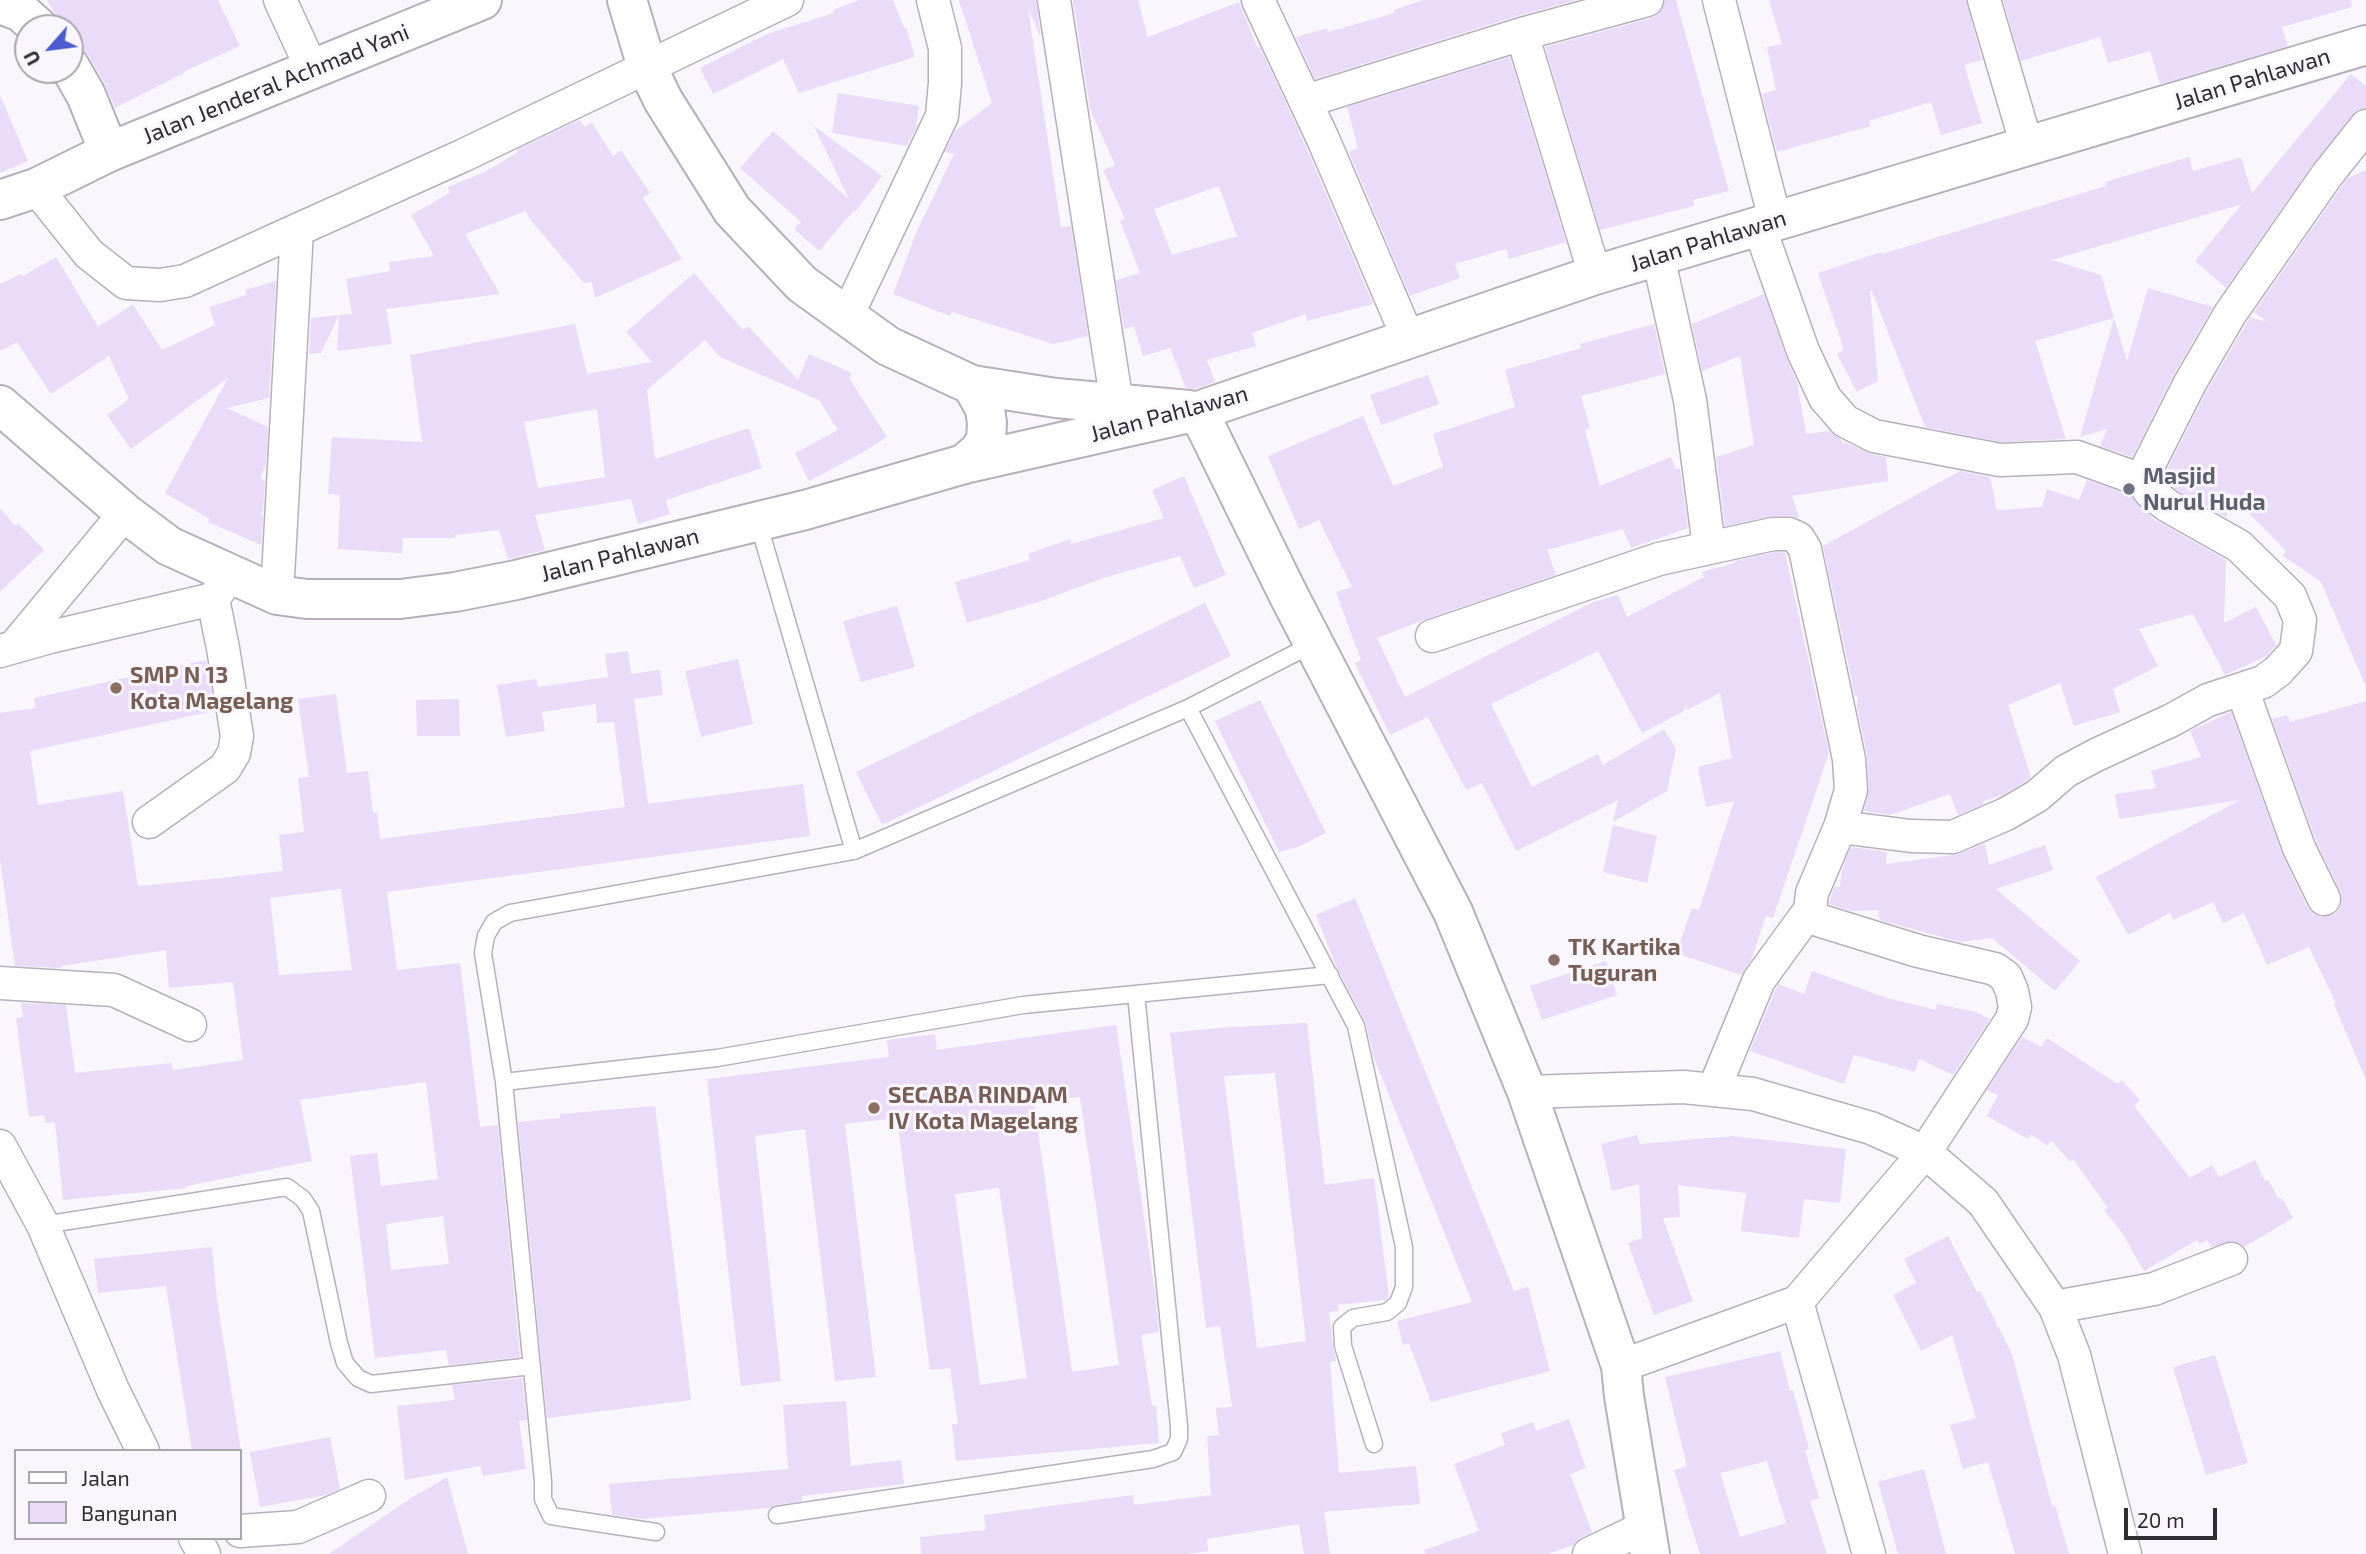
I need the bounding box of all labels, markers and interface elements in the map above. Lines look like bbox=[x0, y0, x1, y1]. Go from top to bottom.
north arrow bbox=[14, 14, 84, 84]
street label: Jalan Jenderal Achmad Yani bbox=[139, 18, 413, 150]
street label: Jalan Pahlawan bbox=[2170, 42, 2334, 116]
text: U bbox=[19, 47, 45, 69]
street label: Jalan Pahlawan bbox=[1626, 204, 1790, 278]
street label: Jalan Pahlawan bbox=[1087, 380, 1251, 448]
place label: Masjid Nurul Huda bbox=[2143, 462, 2266, 516]
marker: Masjid Nurul Huda bbox=[2121, 481, 2137, 497]
street label: Jalan Pahlawan bbox=[538, 522, 702, 588]
place label: SMP N 13 Kota Magelang bbox=[130, 661, 293, 715]
marker: SMP N 13 Kota Magelang bbox=[108, 680, 124, 696]
place label: TK Kartika Tuguran bbox=[1568, 933, 1681, 987]
marker: TK Kartika Tuguran bbox=[1546, 952, 1562, 968]
place label: SECABA RINDAM IV Kota Magelang bbox=[888, 1081, 1078, 1135]
marker: SECABA RINDAM IV Kota Magelang bbox=[866, 1100, 882, 1116]
legend bbox=[14, 1449, 242, 1540]
text: Jalan bbox=[81, 1465, 130, 1490]
scale bar bbox=[2128, 1494, 2221, 1538]
text: Bangunan bbox=[81, 1500, 177, 1525]
text: 20 m bbox=[2137, 1507, 2185, 1532]

